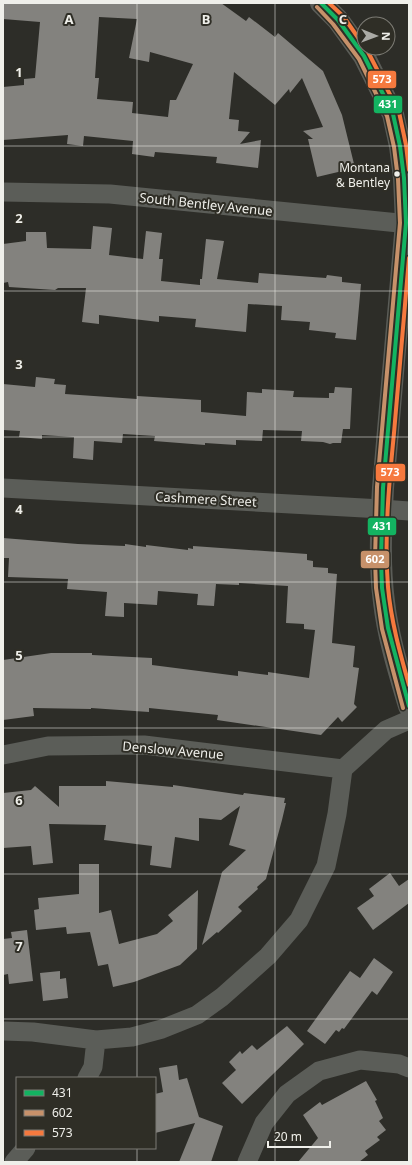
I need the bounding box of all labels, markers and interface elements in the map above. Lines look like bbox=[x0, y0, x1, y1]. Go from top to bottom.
text: A bbox=[65, 10, 74, 28]
text: B bbox=[202, 10, 210, 28]
text: C bbox=[339, 10, 347, 28]
north arrow bbox=[356, 16, 396, 56]
text: N bbox=[379, 32, 394, 41]
text: 1 bbox=[15, 63, 23, 81]
line badge: 573 bbox=[367, 70, 397, 89]
text: 573 bbox=[373, 71, 391, 86]
line badge: 431 bbox=[373, 95, 403, 114]
text: 431 bbox=[379, 96, 397, 111]
place label: Montana & Bentley bbox=[336, 159, 391, 191]
marker: Montana & Bentley bbox=[392, 169, 402, 179]
street label: South Bentley Avenue bbox=[139, 188, 273, 220]
text: 2 bbox=[15, 209, 23, 227]
text: 3 bbox=[15, 355, 23, 373]
line badge: 573 bbox=[375, 463, 406, 482]
text: 573 bbox=[381, 464, 399, 479]
street label: Cashmere Street bbox=[155, 487, 257, 511]
text: 4 bbox=[15, 500, 23, 518]
line badge: 431 bbox=[367, 517, 397, 536]
text: 431 bbox=[373, 518, 391, 533]
line badge: 602 bbox=[360, 550, 390, 569]
text: 602 bbox=[366, 551, 384, 566]
text: 5 bbox=[15, 646, 23, 664]
street label: Denslow Avenue bbox=[122, 737, 224, 763]
text: 6 bbox=[15, 791, 23, 809]
text: 7 bbox=[15, 937, 23, 955]
legend bbox=[16, 1077, 156, 1149]
text: 431 bbox=[52, 1084, 73, 1101]
text: 602 bbox=[52, 1104, 73, 1121]
scale bar bbox=[268, 1123, 330, 1149]
text: 573 bbox=[52, 1124, 73, 1141]
text: 20 m bbox=[274, 1128, 302, 1145]

